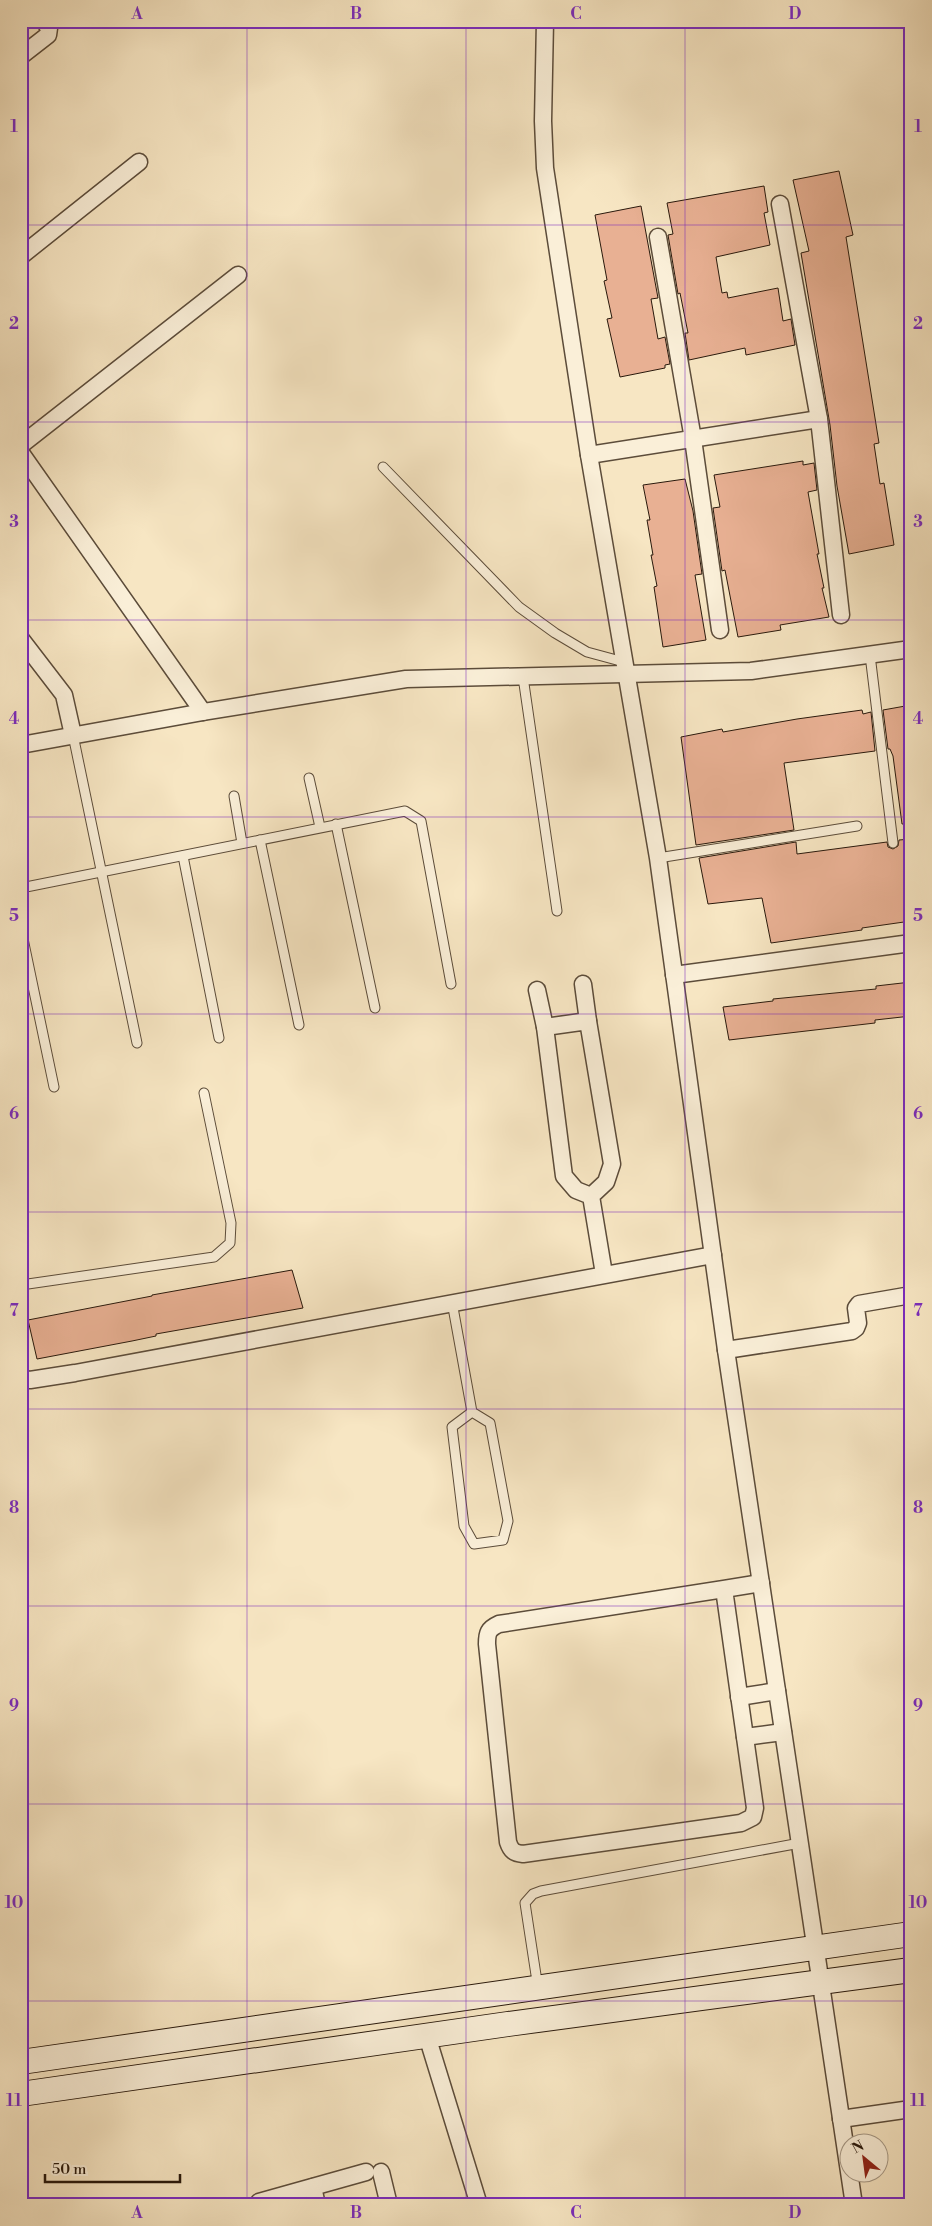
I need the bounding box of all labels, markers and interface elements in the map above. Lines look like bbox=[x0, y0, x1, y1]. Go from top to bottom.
text: A bbox=[130, 4, 143, 24]
text: B bbox=[350, 4, 362, 24]
text: C bbox=[570, 4, 582, 24]
text: D bbox=[789, 4, 802, 24]
text: 1 bbox=[10, 117, 18, 137]
text: 1 bbox=[914, 117, 922, 137]
text: 2 bbox=[9, 314, 19, 334]
text: 2 bbox=[913, 314, 923, 334]
text: 3 bbox=[9, 512, 19, 532]
text: 3 bbox=[913, 512, 923, 532]
text: 4 bbox=[9, 709, 20, 729]
text: 4 bbox=[913, 709, 924, 729]
text: 5 bbox=[9, 906, 19, 926]
text: 5 bbox=[913, 906, 923, 926]
text: 6 bbox=[9, 1104, 19, 1124]
text: 6 bbox=[913, 1104, 923, 1124]
text: 7 bbox=[9, 1301, 19, 1321]
text: 7 bbox=[913, 1301, 923, 1321]
text: 8 bbox=[9, 1498, 19, 1518]
text: 8 bbox=[913, 1498, 923, 1518]
text: 9 bbox=[9, 1696, 19, 1716]
text: 9 bbox=[913, 1696, 923, 1716]
text: 10 bbox=[5, 1893, 23, 1913]
text: 10 bbox=[909, 1893, 927, 1913]
text: 11 bbox=[6, 2091, 22, 2111]
text: 11 bbox=[910, 2091, 926, 2111]
north arrow bbox=[840, 2134, 890, 2184]
text: N bbox=[849, 2137, 867, 2158]
scale bar bbox=[45, 2151, 180, 2183]
text: 50 m bbox=[52, 2160, 86, 2179]
text: A bbox=[130, 2203, 143, 2223]
text: B bbox=[350, 2203, 362, 2223]
text: C bbox=[570, 2203, 582, 2223]
text: D bbox=[789, 2203, 802, 2223]

